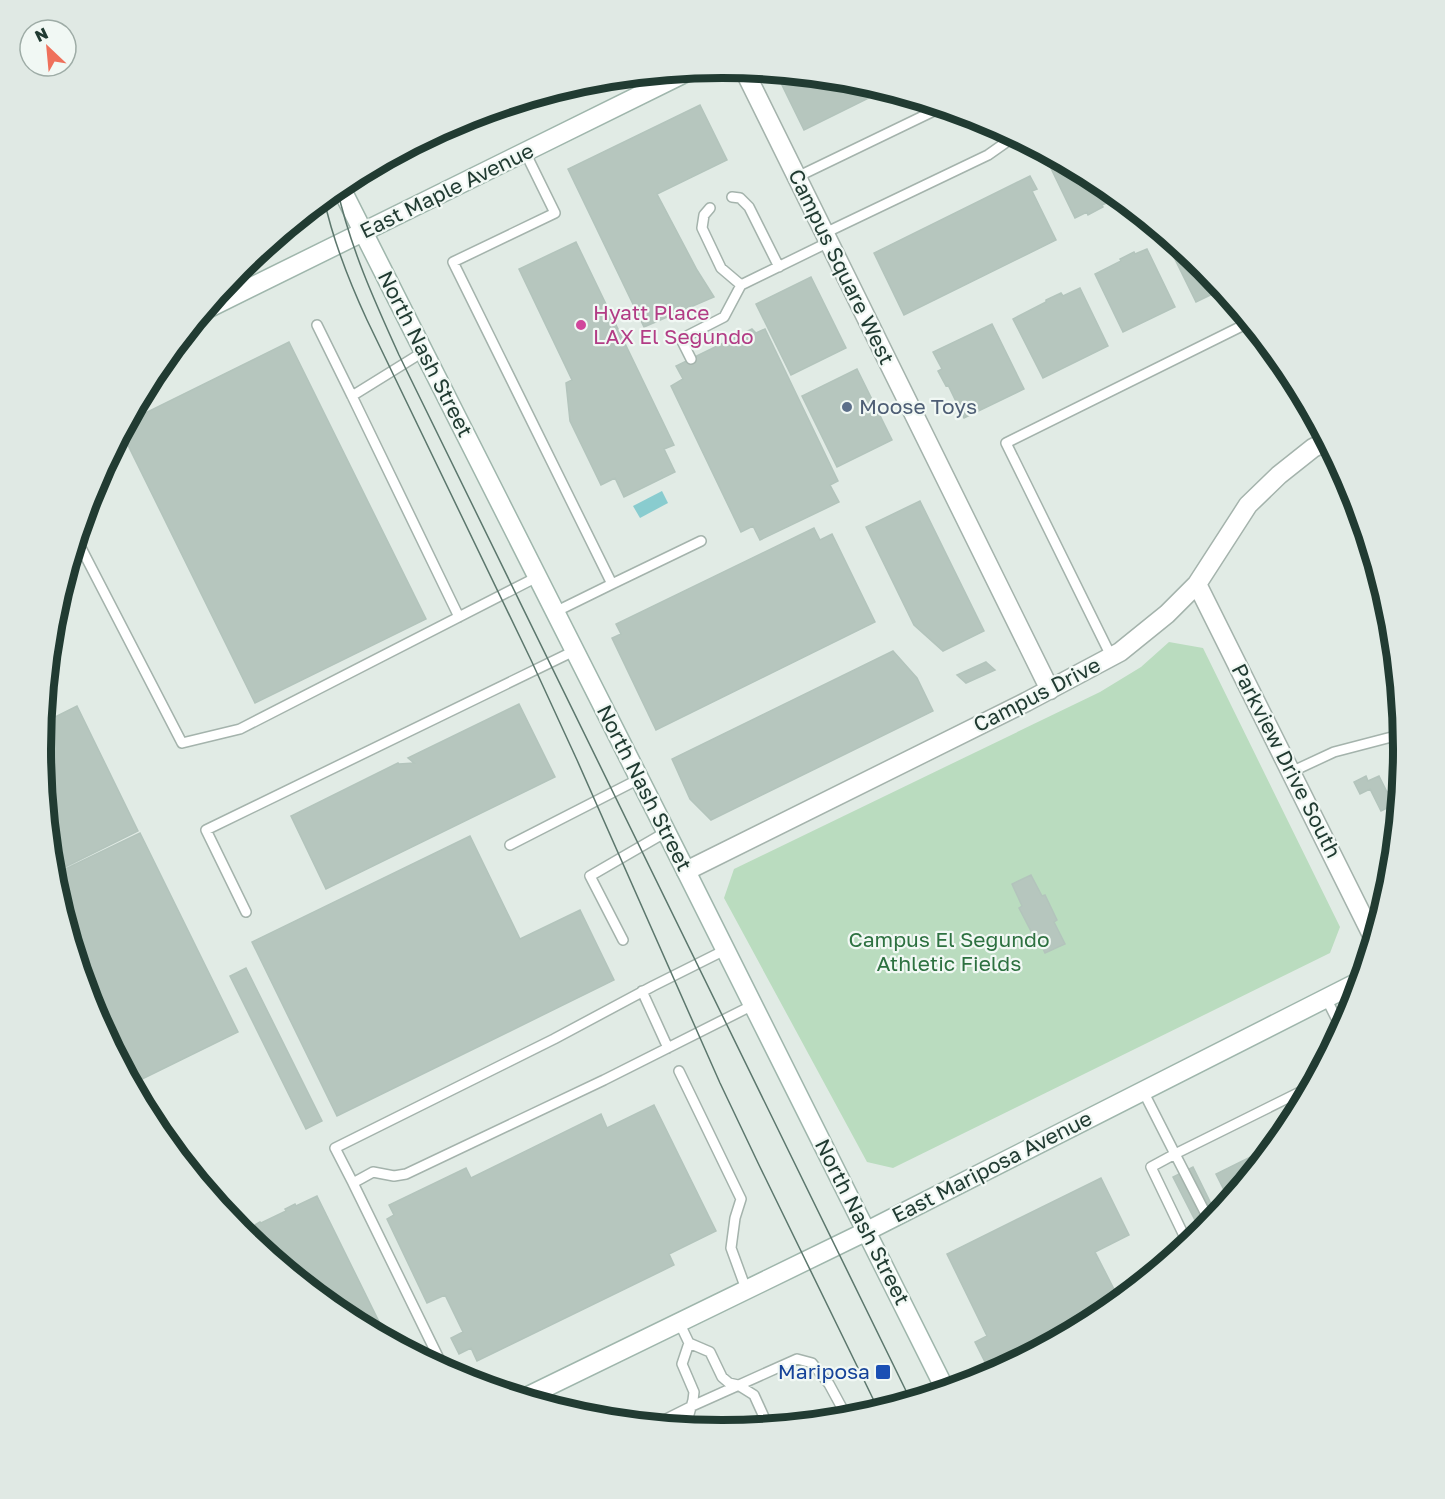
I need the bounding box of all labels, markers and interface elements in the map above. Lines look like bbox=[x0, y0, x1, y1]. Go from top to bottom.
north arrow bbox=[18, 18, 78, 78]
text: N bbox=[32, 23, 51, 46]
street label: East Maple Avenue bbox=[355, 137, 538, 243]
street label: Campus Square West bbox=[783, 165, 901, 368]
street label: North Nash Street bbox=[373, 266, 479, 441]
place label: Hyatt Place LAX El Segundo bbox=[593, 299, 754, 349]
marker: Hyatt Place LAX El Segundo bbox=[574, 318, 588, 332]
place label: Moose Toys bbox=[859, 393, 977, 419]
marker: Moose Toys bbox=[840, 400, 854, 414]
street label: Campus Drive bbox=[969, 651, 1104, 737]
street label: Parkview Drive South bbox=[1227, 659, 1347, 862]
street label: North Nash Street bbox=[592, 700, 698, 875]
park label: Campus El Segundo Athletic Fields bbox=[848, 926, 1050, 976]
street label: East Mariposa Avenue bbox=[887, 1104, 1096, 1228]
street label: North Nash Street bbox=[810, 1134, 916, 1309]
place label: Mariposa bbox=[778, 1358, 870, 1384]
marker: Mariposa bbox=[874, 1363, 892, 1381]

